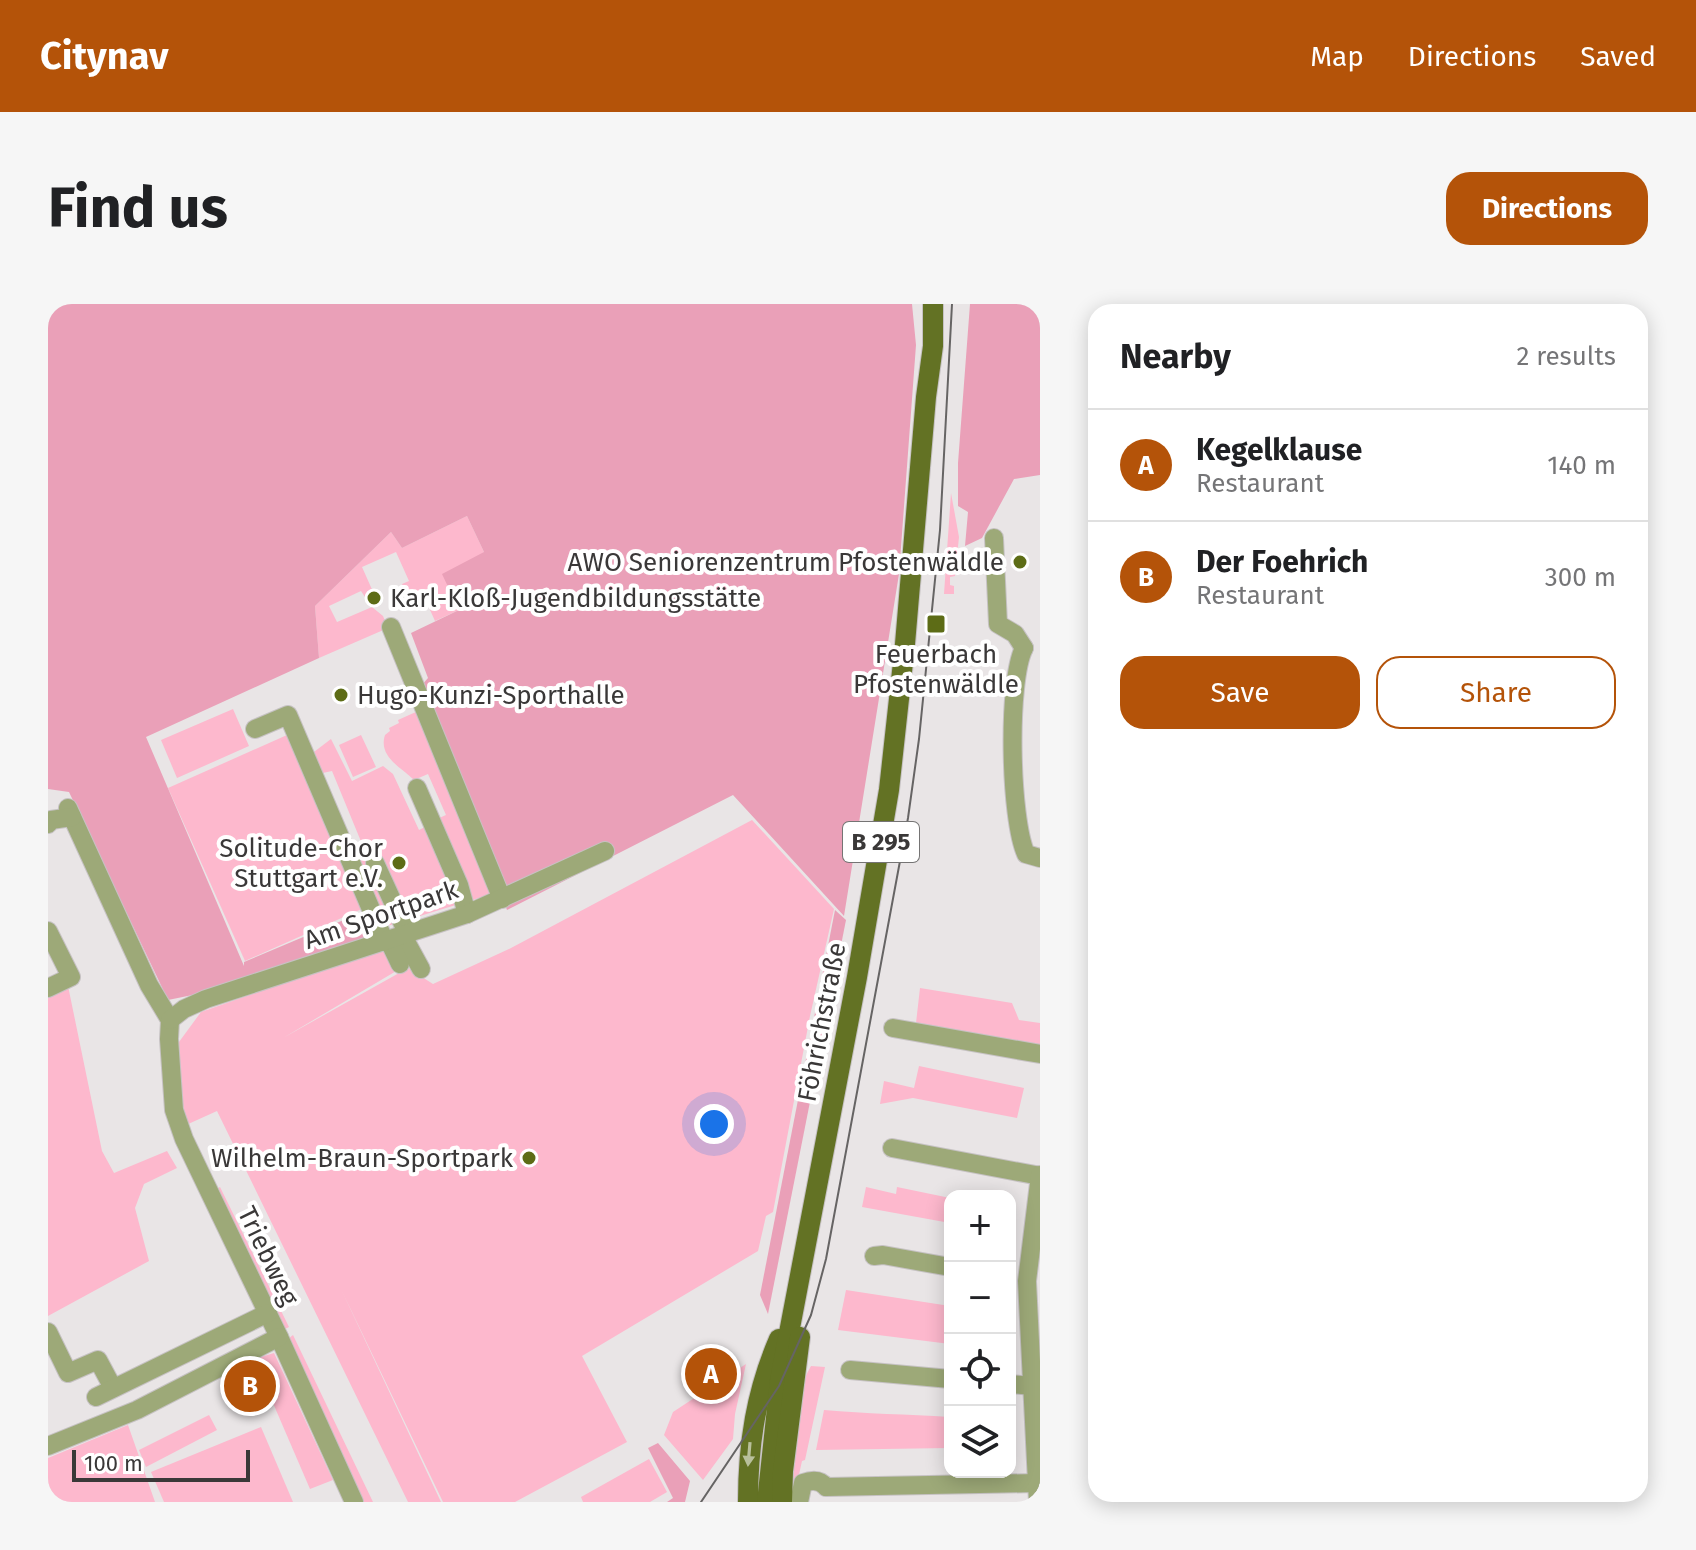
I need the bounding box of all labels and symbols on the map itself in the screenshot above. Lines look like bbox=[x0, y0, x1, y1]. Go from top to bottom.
place label: AWO Seniorenzentrum Pfostenwäldle bbox=[568, 547, 1004, 578]
marker: AWO Seniorenzentrum Pfostenwäldle bbox=[1011, 553, 1029, 571]
place label: Karl-Kloß-Jugendbildungsstätte bbox=[390, 583, 761, 614]
marker: Karl-Kloß-Jugendbildungsstätte bbox=[365, 589, 383, 607]
marker: Feuerbach Pfostenwäldle bbox=[925, 613, 947, 635]
place label: Feuerbach Pfostenwäldle bbox=[853, 639, 1019, 700]
place label: Hugo-Kunzi-Sporthalle bbox=[357, 680, 625, 711]
marker: Hugo-Kunzi-Sporthalle bbox=[332, 686, 350, 704]
road number: B 295 bbox=[843, 822, 919, 862]
place label: Solitude-Chor Stuttgart e.V. bbox=[219, 833, 383, 894]
marker: Solitude-Chor Stuttgart e.V. bbox=[390, 854, 408, 872]
street label: Am Sportpark bbox=[300, 874, 463, 956]
street label: Föhrichstraße bbox=[791, 940, 853, 1104]
your location bbox=[694, 1104, 734, 1144]
place label: Wilhelm-Braun-Sportpark bbox=[211, 1143, 514, 1174]
marker: Wilhelm-Braun-Sportpark bbox=[520, 1149, 538, 1167]
street label: Triebweg bbox=[231, 1202, 305, 1311]
pin: A bbox=[685, 1344, 737, 1404]
pin: B bbox=[224, 1356, 276, 1416]
one-way arrow bbox=[743, 1442, 756, 1467]
scale bar bbox=[72, 1446, 250, 1482]

